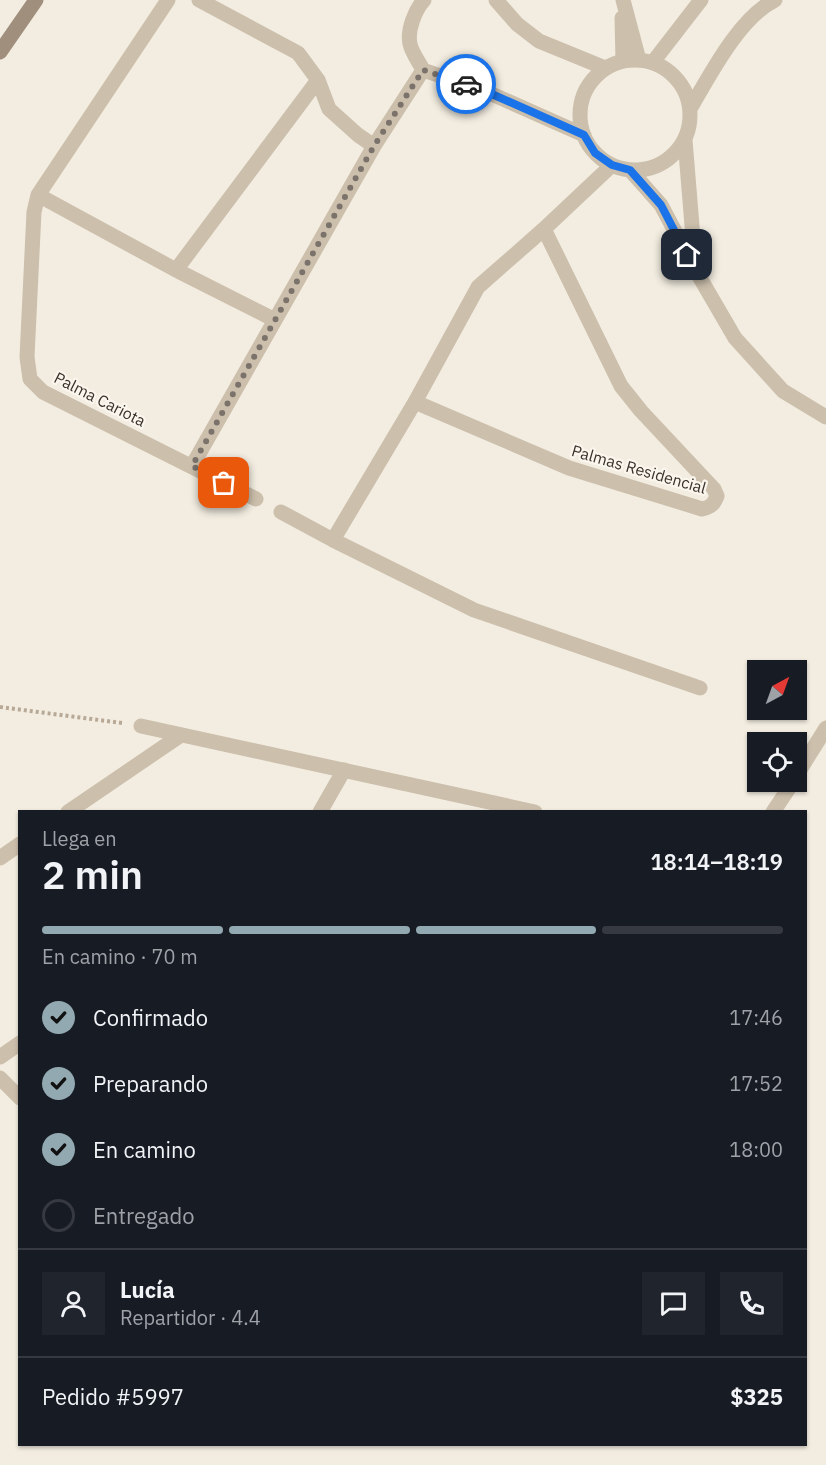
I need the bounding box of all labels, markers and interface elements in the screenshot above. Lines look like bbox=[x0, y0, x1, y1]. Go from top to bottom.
courier bbox=[436, 54, 496, 114]
icon: car bbox=[450, 68, 483, 101]
pin bbox=[661, 229, 712, 280]
icon: home bbox=[670, 238, 703, 271]
street label: Palma Cariota bbox=[51, 367, 150, 431]
street label: Palmas Residencial bbox=[569, 440, 709, 498]
pin bbox=[198, 457, 249, 508]
icon: bag bbox=[207, 466, 240, 499]
north arrow bbox=[747, 660, 807, 720]
map controls bbox=[747, 660, 807, 792]
button: locate bbox=[747, 732, 807, 792]
text: Llega en bbox=[42, 825, 117, 852]
text: 18:14–18:19 bbox=[650, 847, 783, 876]
text: 2 min bbox=[42, 849, 143, 900]
text: En camino · 70 m bbox=[42, 943, 198, 970]
icon: check bbox=[42, 1001, 75, 1034]
text: Confirmado bbox=[93, 1003, 208, 1032]
text: 17:46 bbox=[729, 1004, 783, 1031]
icon: check bbox=[42, 1067, 75, 1100]
text: Preparando bbox=[93, 1069, 208, 1098]
text: 17:52 bbox=[729, 1070, 783, 1097]
icon: check bbox=[42, 1133, 75, 1166]
text: En camino bbox=[93, 1135, 196, 1164]
text: 18:00 bbox=[729, 1136, 783, 1163]
text: Entregado bbox=[93, 1201, 194, 1230]
button: person bbox=[42, 1272, 105, 1335]
button: chat bbox=[642, 1272, 705, 1335]
button: phone bbox=[720, 1272, 783, 1335]
text: Lucía bbox=[120, 1275, 175, 1304]
text: Repartidor · 4.4 bbox=[120, 1304, 261, 1331]
text: Pedido #5997 bbox=[42, 1382, 184, 1411]
text: $325 bbox=[730, 1382, 783, 1411]

